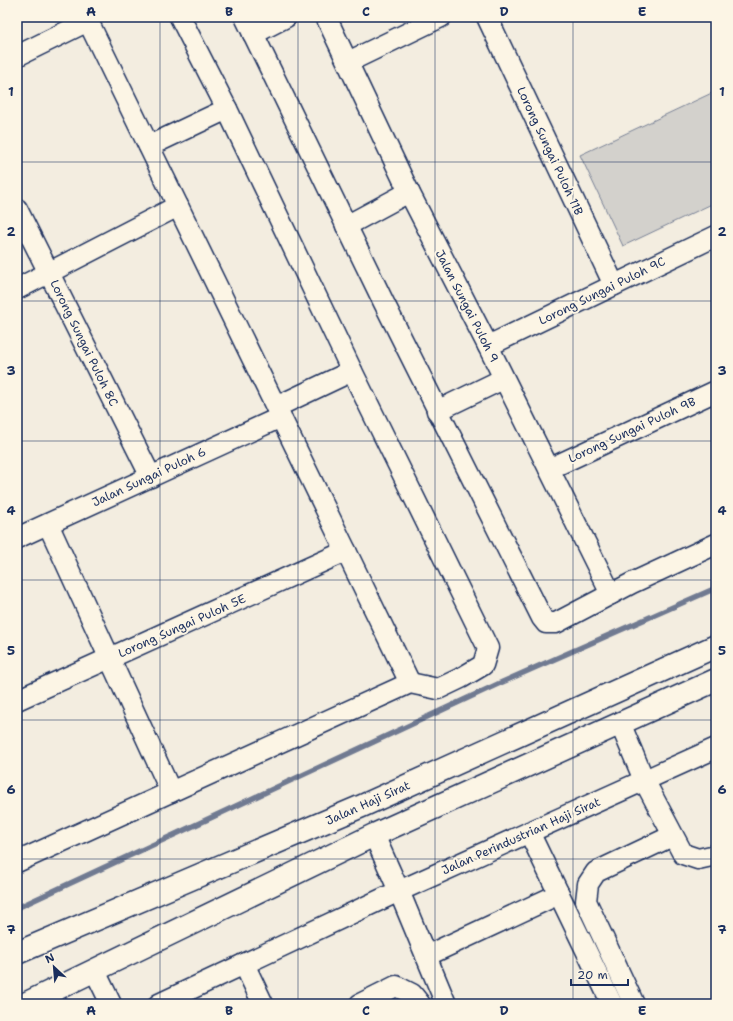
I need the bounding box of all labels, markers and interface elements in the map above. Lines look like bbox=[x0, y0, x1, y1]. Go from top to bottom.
text: A bbox=[86, 3, 96, 20]
text: B bbox=[225, 3, 233, 20]
text: C bbox=[362, 3, 370, 20]
text: D bbox=[499, 3, 509, 20]
text: E bbox=[638, 3, 647, 20]
text: 1 bbox=[8, 83, 14, 100]
text: 1 bbox=[719, 83, 725, 100]
street label: Lorong Sungai Puloh 11B bbox=[513, 84, 587, 218]
text: 2 bbox=[6, 223, 16, 240]
text: 2 bbox=[717, 223, 727, 240]
street label: Jalan Sungai Puloh 9 bbox=[432, 247, 502, 365]
street label: Lorong Sungai Puloh 9C bbox=[536, 253, 668, 329]
street label: Lorong Sungai Puloh 8C bbox=[46, 277, 122, 409]
text: 3 bbox=[6, 362, 16, 379]
text: 3 bbox=[717, 362, 727, 379]
street label: Lorong Sungai Puloh 9B bbox=[566, 393, 698, 467]
street label: Jalan Sungai Puloh 6 bbox=[89, 444, 209, 510]
text: 4 bbox=[6, 502, 16, 519]
text: 4 bbox=[717, 502, 727, 519]
street label: Lorong Sungai Puloh 5E bbox=[116, 591, 248, 661]
text: 5 bbox=[7, 642, 15, 659]
text: 5 bbox=[718, 642, 726, 659]
street label: Jalan Haji Sirat bbox=[323, 777, 413, 829]
text: 6 bbox=[6, 781, 16, 798]
text: 6 bbox=[717, 781, 727, 798]
street label: Jalan Perindustrian Haji Sirat bbox=[439, 794, 603, 878]
text: 7 bbox=[6, 921, 16, 938]
text: 7 bbox=[717, 921, 727, 938]
north arrow bbox=[34, 947, 74, 987]
text: N bbox=[43, 950, 57, 967]
scale bar bbox=[571, 961, 628, 987]
text: 20 m bbox=[577, 967, 608, 983]
text: A bbox=[86, 1002, 96, 1019]
text: B bbox=[225, 1002, 233, 1019]
text: C bbox=[362, 1002, 370, 1019]
text: D bbox=[499, 1002, 509, 1019]
text: E bbox=[638, 1002, 647, 1019]

